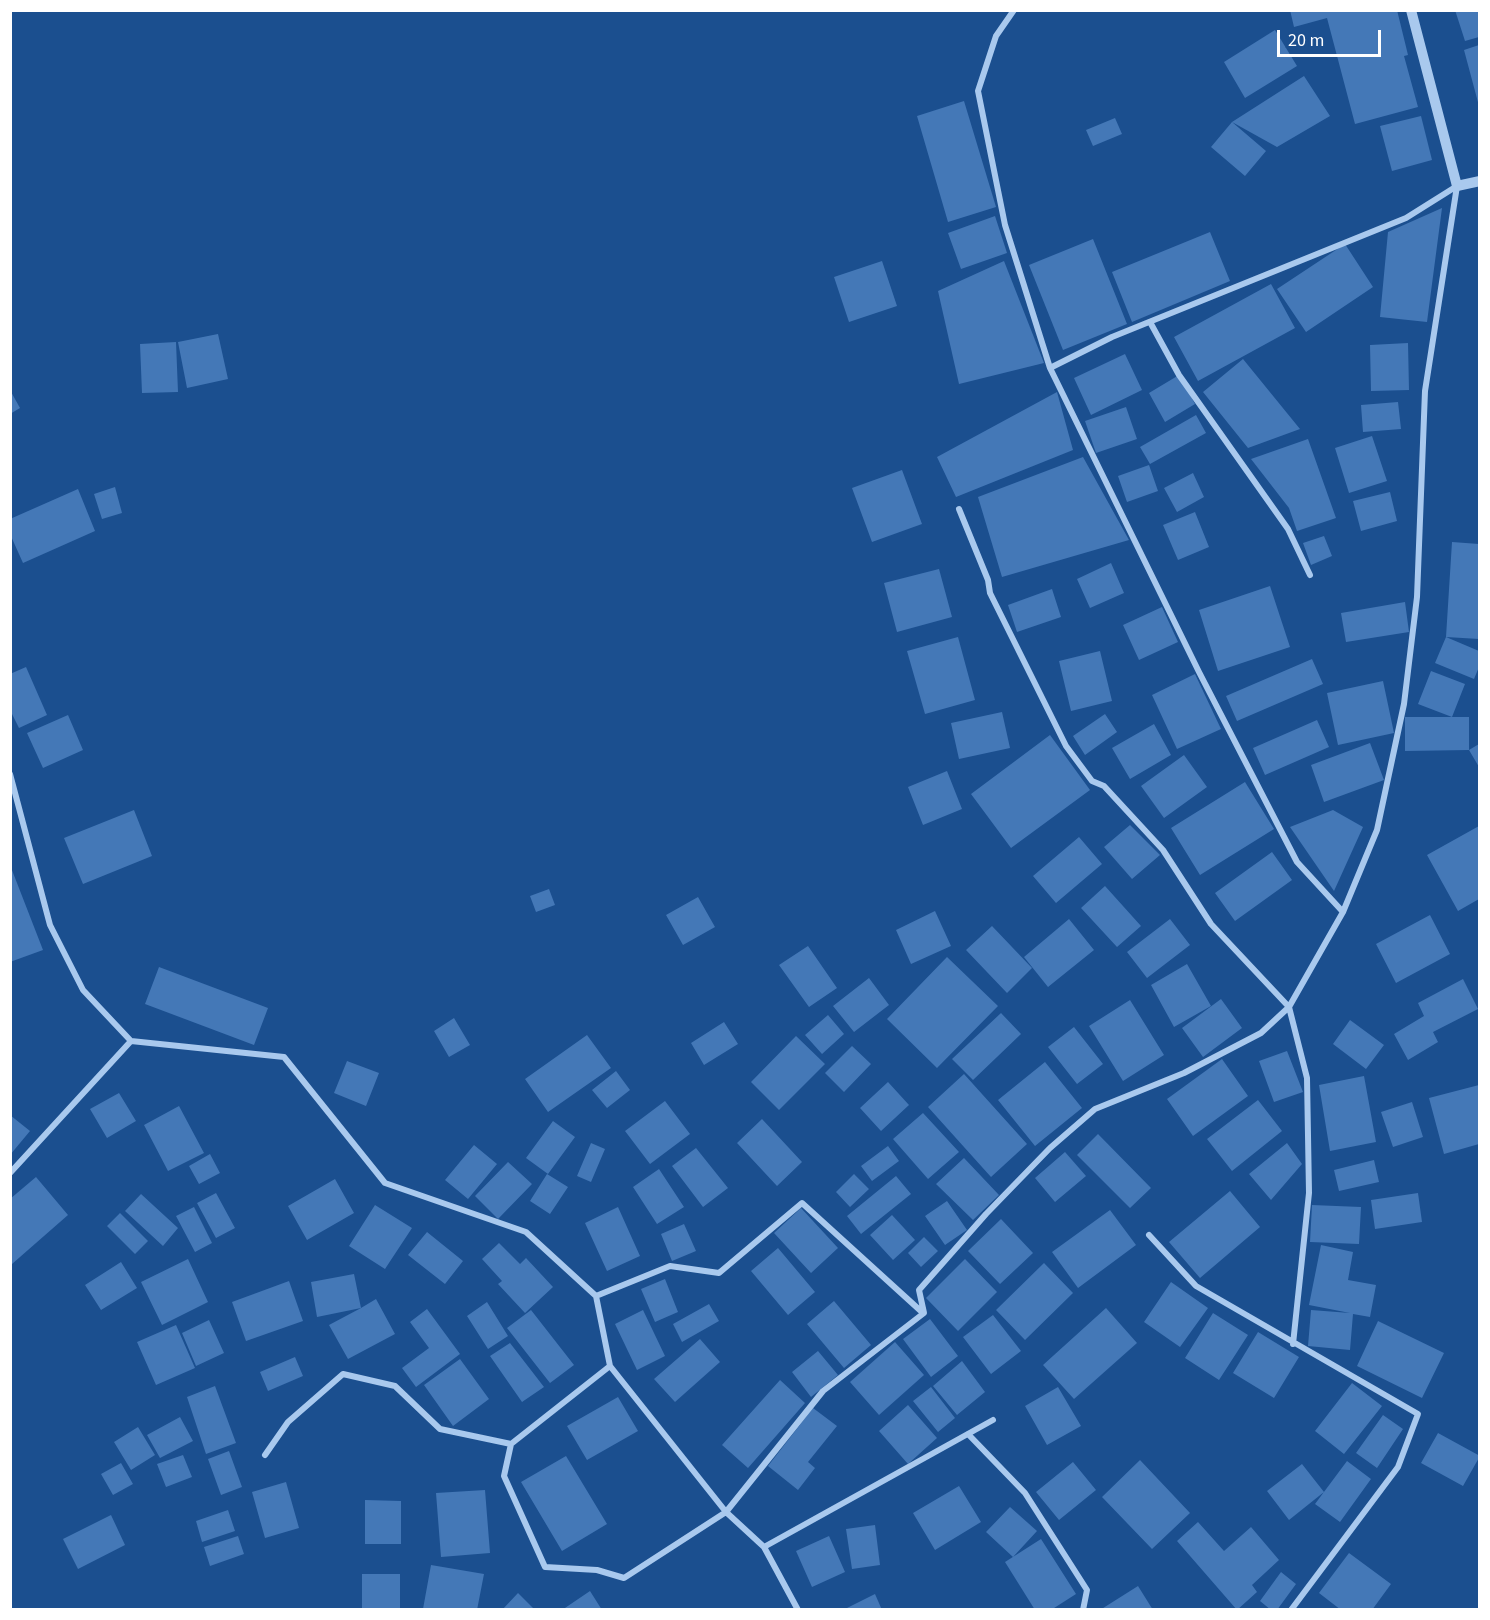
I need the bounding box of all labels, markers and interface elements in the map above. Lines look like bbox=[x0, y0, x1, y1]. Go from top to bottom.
scale bar bbox=[1280, 18, 1384, 56]
text: 20 m bbox=[1288, 28, 1324, 53]

